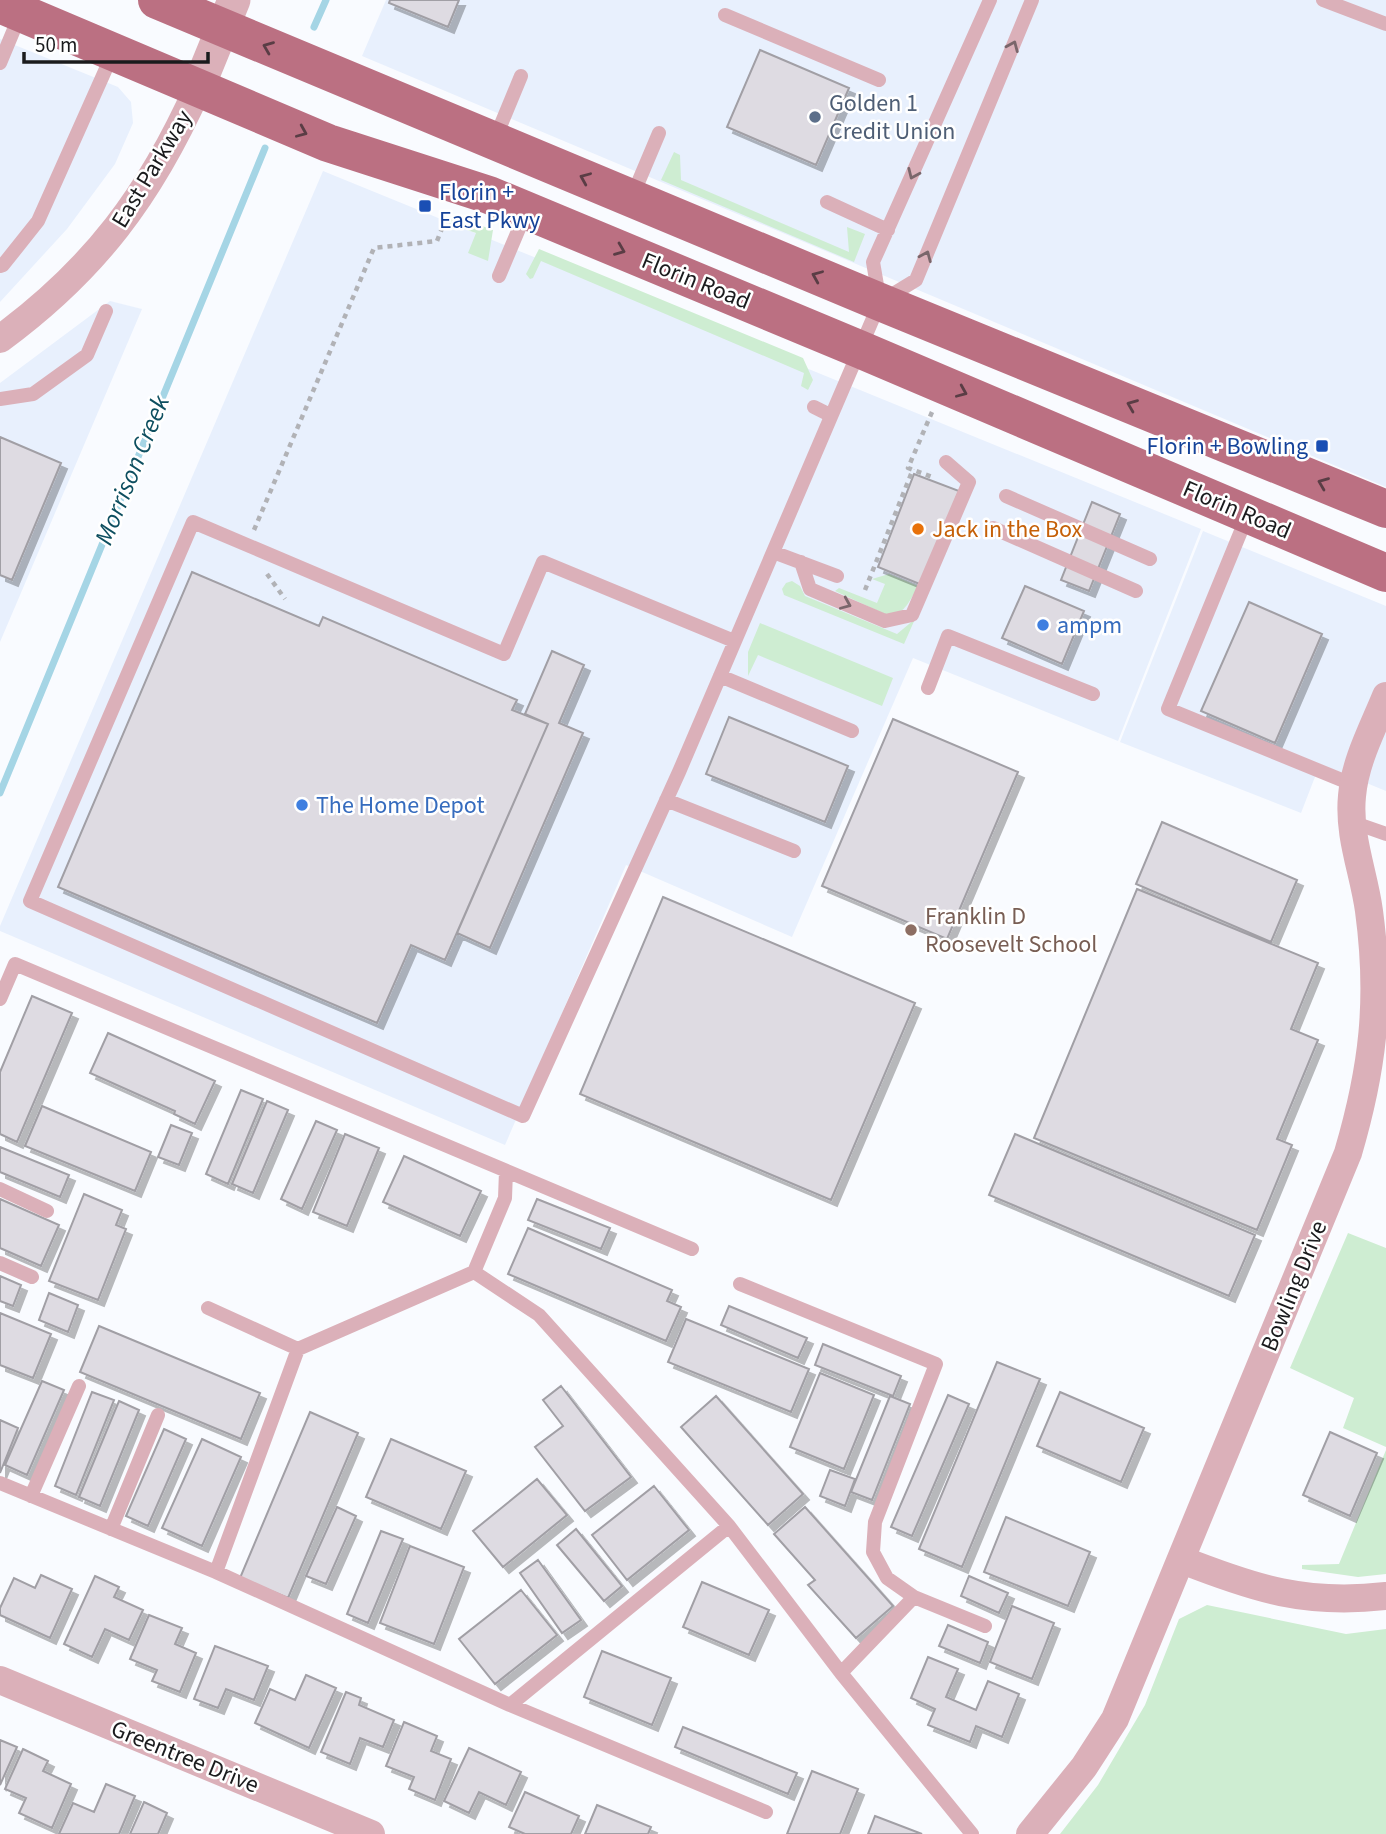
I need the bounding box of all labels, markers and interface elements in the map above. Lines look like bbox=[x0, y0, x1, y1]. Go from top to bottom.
scale bar bbox=[24, 21, 208, 65]
text: 50 m bbox=[35, 30, 77, 60]
one-way arrow bbox=[1005, 40, 1019, 53]
one-way arrow bbox=[263, 41, 275, 55]
place label: Golden 1 Credit Union bbox=[829, 86, 955, 149]
street label: East Parkway bbox=[103, 103, 201, 235]
marker: Golden 1 Credit Union bbox=[807, 109, 823, 125]
one-way arrow bbox=[295, 123, 307, 137]
one-way arrow bbox=[907, 167, 921, 179]
one-way arrow bbox=[580, 172, 592, 186]
place label: Florin + East Pkwy bbox=[439, 175, 540, 238]
marker: Florin + East Pkwy bbox=[417, 198, 433, 214]
one-way arrow bbox=[613, 241, 625, 255]
street label: Florin Road bbox=[636, 243, 756, 319]
one-way arrow bbox=[918, 251, 932, 263]
one-way arrow bbox=[812, 270, 824, 284]
one-way arrow bbox=[955, 384, 967, 398]
water label: Morrison Creek bbox=[85, 389, 179, 550]
one-way arrow bbox=[1126, 399, 1138, 413]
place label: Florin + Bowling bbox=[1147, 429, 1308, 464]
marker: Florin + Bowling bbox=[1314, 438, 1330, 454]
street label: Florin Road bbox=[1177, 471, 1297, 549]
one-way arrow bbox=[1317, 477, 1330, 491]
place label: Jack in the Box bbox=[932, 512, 1083, 547]
marker: Jack in the Box bbox=[910, 521, 926, 537]
one-way arrow bbox=[840, 596, 852, 610]
place label: ampm bbox=[1057, 608, 1122, 643]
marker: ampm bbox=[1035, 617, 1051, 633]
place label: The Home Depot bbox=[316, 788, 485, 823]
marker: The Home Depot bbox=[294, 797, 310, 813]
place label: Franklin D Roosevelt School bbox=[925, 899, 1097, 962]
marker: Franklin D Roosevelt School bbox=[903, 922, 919, 938]
street label: Bowling Drive bbox=[1252, 1215, 1336, 1357]
street label: Greentree Drive bbox=[106, 1711, 264, 1803]

